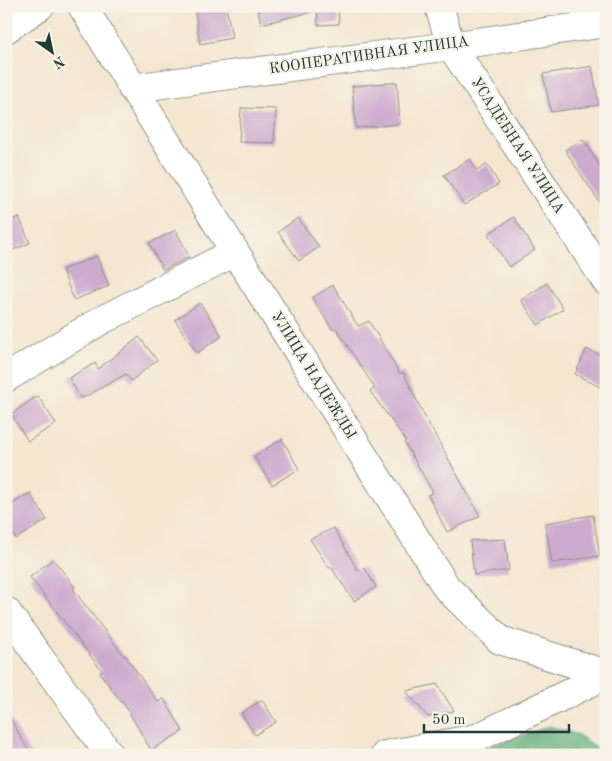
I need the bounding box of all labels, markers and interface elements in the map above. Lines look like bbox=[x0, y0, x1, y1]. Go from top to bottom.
north arrow bbox=[28, 28, 78, 78]
street label: КООПЕРАТИВНАЯ УЛИЦА bbox=[268, 34, 470, 77]
text: N bbox=[50, 53, 67, 71]
street label: УСАДЕБНАЯ УЛИЦА bbox=[467, 75, 567, 217]
street label: УЛИЦА НАДЕЖДЫ bbox=[268, 310, 358, 442]
scale bar bbox=[424, 701, 570, 733]
text: 50 m bbox=[432, 713, 466, 728]

